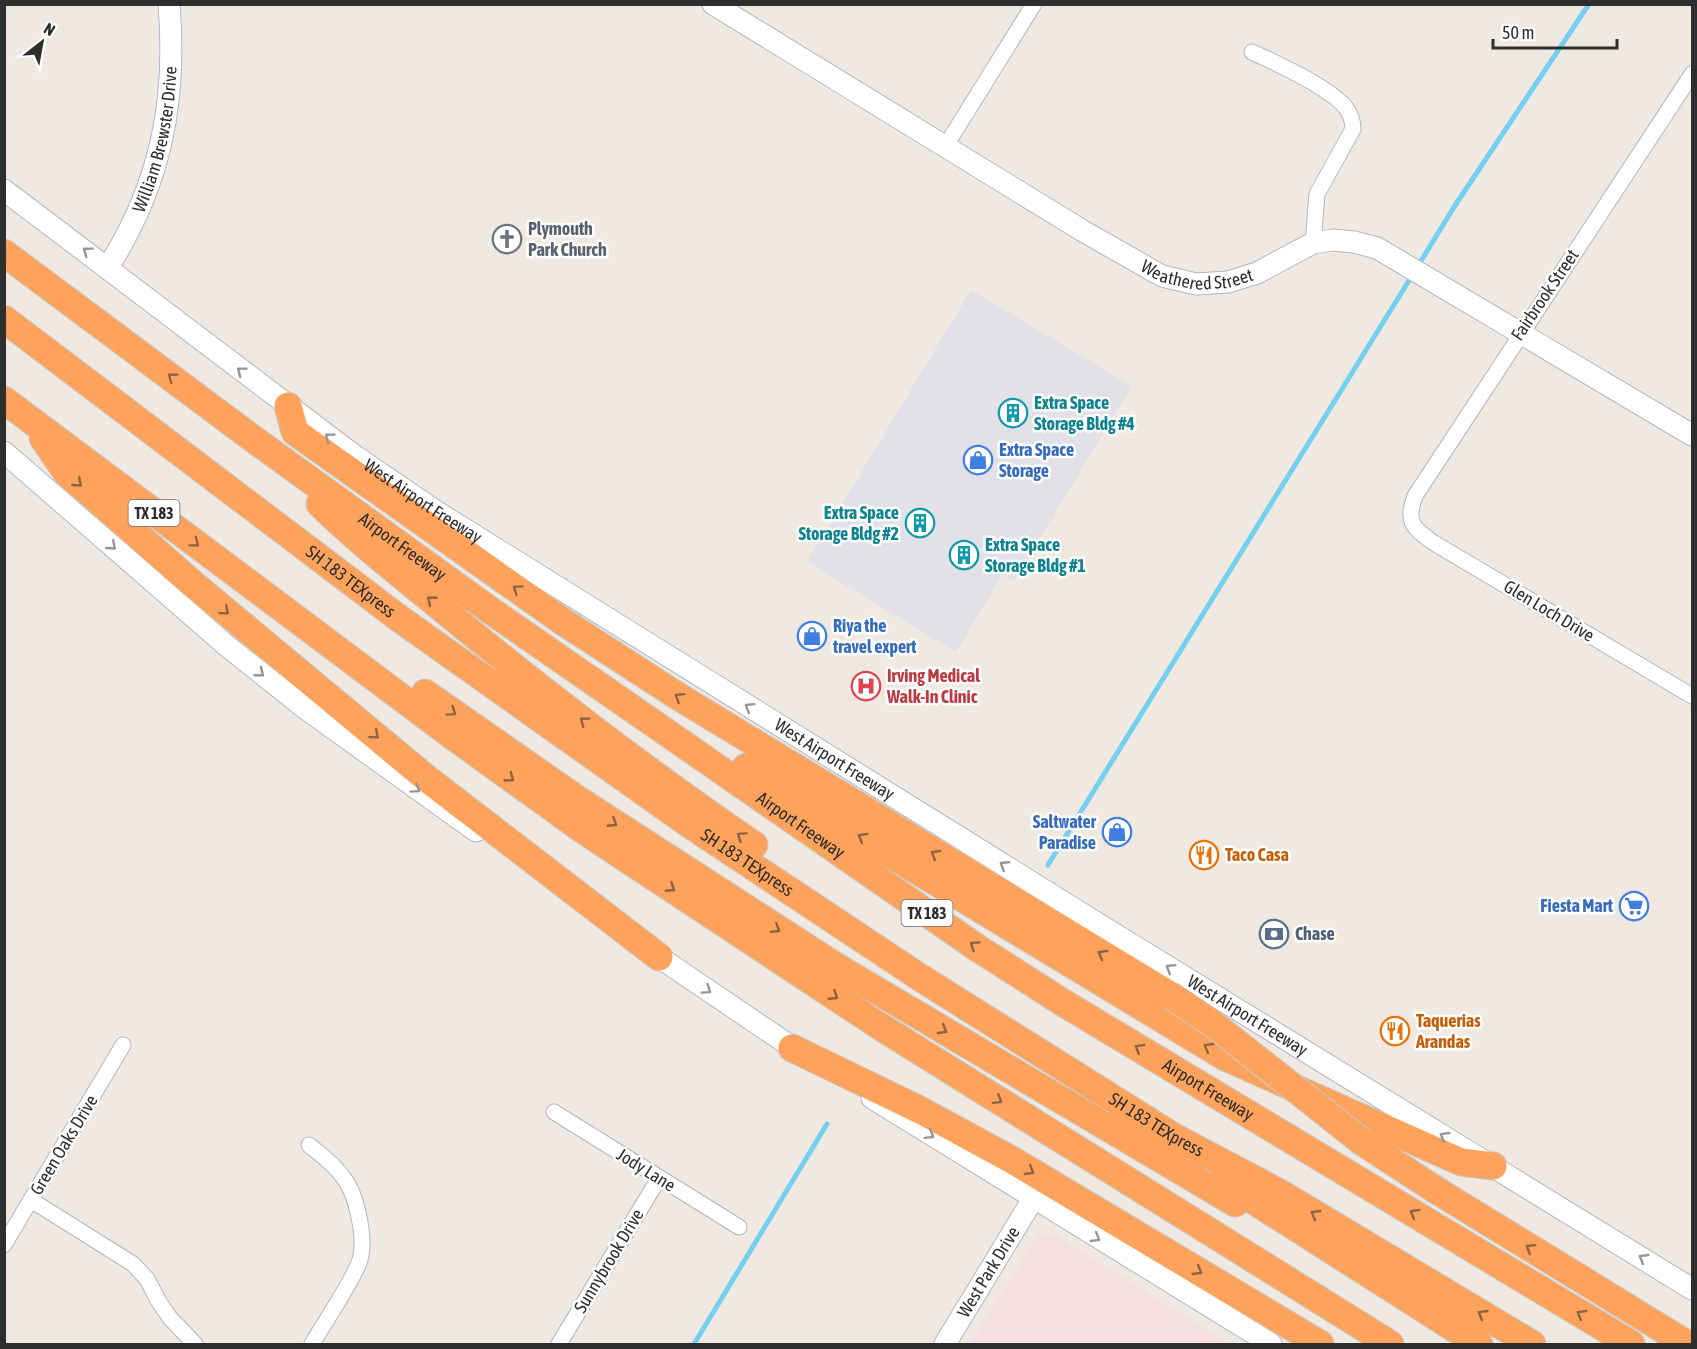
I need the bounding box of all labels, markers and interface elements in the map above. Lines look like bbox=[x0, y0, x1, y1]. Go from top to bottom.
north arrow bbox=[12, 12, 72, 72]
scale bar bbox=[1493, 12, 1618, 50]
text: N bbox=[41, 19, 58, 39]
text: 50 m bbox=[1502, 22, 1534, 43]
street label: William Brewster Drive bbox=[128, 66, 181, 215]
place label: Plymouth Park Church bbox=[528, 218, 607, 260]
church icon: Plymouth Park Church bbox=[491, 223, 523, 255]
street label: Fairbrook Street bbox=[1506, 245, 1583, 344]
one-way arrow bbox=[83, 248, 94, 259]
street label: Weathered Street bbox=[1137, 255, 1255, 294]
one-way arrow bbox=[237, 367, 248, 378]
one-way arrow bbox=[167, 374, 178, 385]
place label: Extra Space Storage Bldg #4 bbox=[1034, 392, 1135, 434]
building icon: Extra Space Storage Bldg #4 bbox=[997, 397, 1029, 429]
one-way arrow bbox=[325, 433, 336, 444]
place label: Extra Space Storage bbox=[999, 439, 1074, 481]
shop icon: Extra Space Storage bbox=[962, 444, 994, 476]
street label: West Airport Freeway bbox=[360, 454, 486, 548]
one-way arrow bbox=[71, 476, 82, 487]
road number: TX 183 bbox=[128, 500, 180, 526]
place label: Extra Space Storage Bldg #2 bbox=[798, 502, 899, 544]
building icon: Extra Space Storage Bldg #2 bbox=[904, 507, 936, 539]
street label: Airport Freeway bbox=[354, 508, 450, 586]
place label: Extra Space Storage Bldg #1 bbox=[985, 534, 1086, 576]
one-way arrow bbox=[188, 536, 199, 547]
one-way arrow bbox=[105, 539, 116, 550]
building icon: Extra Space Storage Bldg #1 bbox=[948, 539, 980, 571]
street label: SH 183 TEXpress bbox=[302, 541, 400, 622]
street label: Glen Loch Drive bbox=[1500, 575, 1598, 646]
one-way arrow bbox=[512, 585, 523, 596]
one-way arrow bbox=[427, 596, 438, 607]
one-way arrow bbox=[219, 603, 230, 614]
place label: Riya the travel expert bbox=[832, 615, 917, 657]
shop icon: Riya the travel expert bbox=[796, 620, 828, 652]
one-way arrow bbox=[253, 665, 264, 676]
place label: Irving Medical Walk-In Clinic bbox=[886, 665, 980, 707]
hospital icon: Irving Medical Walk-In Clinic bbox=[850, 670, 882, 702]
one-way arrow bbox=[675, 693, 685, 705]
one-way arrow bbox=[745, 703, 755, 715]
one-way arrow bbox=[445, 705, 456, 716]
street label: West Airport Freeway bbox=[771, 714, 899, 804]
one-way arrow bbox=[580, 717, 591, 728]
one-way arrow bbox=[368, 728, 379, 739]
one-way arrow bbox=[504, 770, 515, 781]
one-way arrow bbox=[409, 782, 420, 793]
street label: Airport Freeway bbox=[753, 787, 849, 863]
place label: Saltwater Paradise bbox=[1033, 811, 1097, 853]
one-way arrow bbox=[606, 816, 617, 827]
shop icon: Saltwater Paradise bbox=[1101, 816, 1133, 848]
street label: SH 183 TEXpress bbox=[697, 824, 798, 901]
one-way arrow bbox=[737, 832, 748, 843]
one-way arrow bbox=[858, 833, 868, 845]
restaurant icon: Taco Casa bbox=[1188, 839, 1220, 871]
place label: Taco Casa bbox=[1225, 844, 1289, 865]
one-way arrow bbox=[931, 849, 941, 861]
one-way arrow bbox=[1000, 861, 1010, 873]
one-way arrow bbox=[664, 881, 675, 892]
supermarket icon: Fiesta Mart bbox=[1618, 890, 1650, 922]
place label: Fiesta Mart bbox=[1540, 895, 1614, 916]
road number: TX 183 bbox=[902, 900, 952, 926]
bank icon: Chase bbox=[1258, 918, 1290, 950]
one-way arrow bbox=[770, 921, 781, 932]
place label: Chase bbox=[1295, 923, 1335, 944]
one-way arrow bbox=[969, 941, 980, 952]
one-way arrow bbox=[1098, 950, 1108, 961]
one-way arrow bbox=[1165, 965, 1176, 976]
street label: West Airport Freeway bbox=[1184, 970, 1312, 1060]
one-way arrow bbox=[701, 983, 712, 994]
one-way arrow bbox=[827, 988, 838, 999]
place label: Taquerias Arandas bbox=[1415, 1010, 1481, 1052]
restaurant icon: Taquerias Arandas bbox=[1379, 1015, 1411, 1047]
one-way arrow bbox=[937, 1023, 947, 1035]
one-way arrow bbox=[1204, 1043, 1214, 1054]
one-way arrow bbox=[1135, 1044, 1145, 1055]
street label: Airport Freeway bbox=[1159, 1054, 1258, 1125]
street label: SH 183 TEXpress bbox=[1105, 1088, 1207, 1161]
street label: Green Oaks Drive bbox=[26, 1091, 102, 1199]
one-way arrow bbox=[992, 1093, 1002, 1105]
one-way arrow bbox=[924, 1127, 934, 1139]
one-way arrow bbox=[1439, 1132, 1450, 1143]
street label: Jody Lane bbox=[613, 1143, 679, 1196]
one-way arrow bbox=[1024, 1164, 1034, 1175]
street label: Sunnybrook Drive bbox=[569, 1205, 648, 1316]
one-way arrow bbox=[1311, 1209, 1321, 1221]
one-way arrow bbox=[1410, 1209, 1420, 1221]
street label: West Park Drive bbox=[953, 1223, 1024, 1321]
one-way arrow bbox=[1090, 1230, 1100, 1242]
one-way arrow bbox=[1525, 1244, 1536, 1255]
one-way arrow bbox=[1639, 1254, 1649, 1266]
one-way arrow bbox=[1192, 1264, 1202, 1276]
one-way arrow bbox=[1478, 1310, 1488, 1322]
one-way arrow bbox=[1577, 1310, 1587, 1322]

